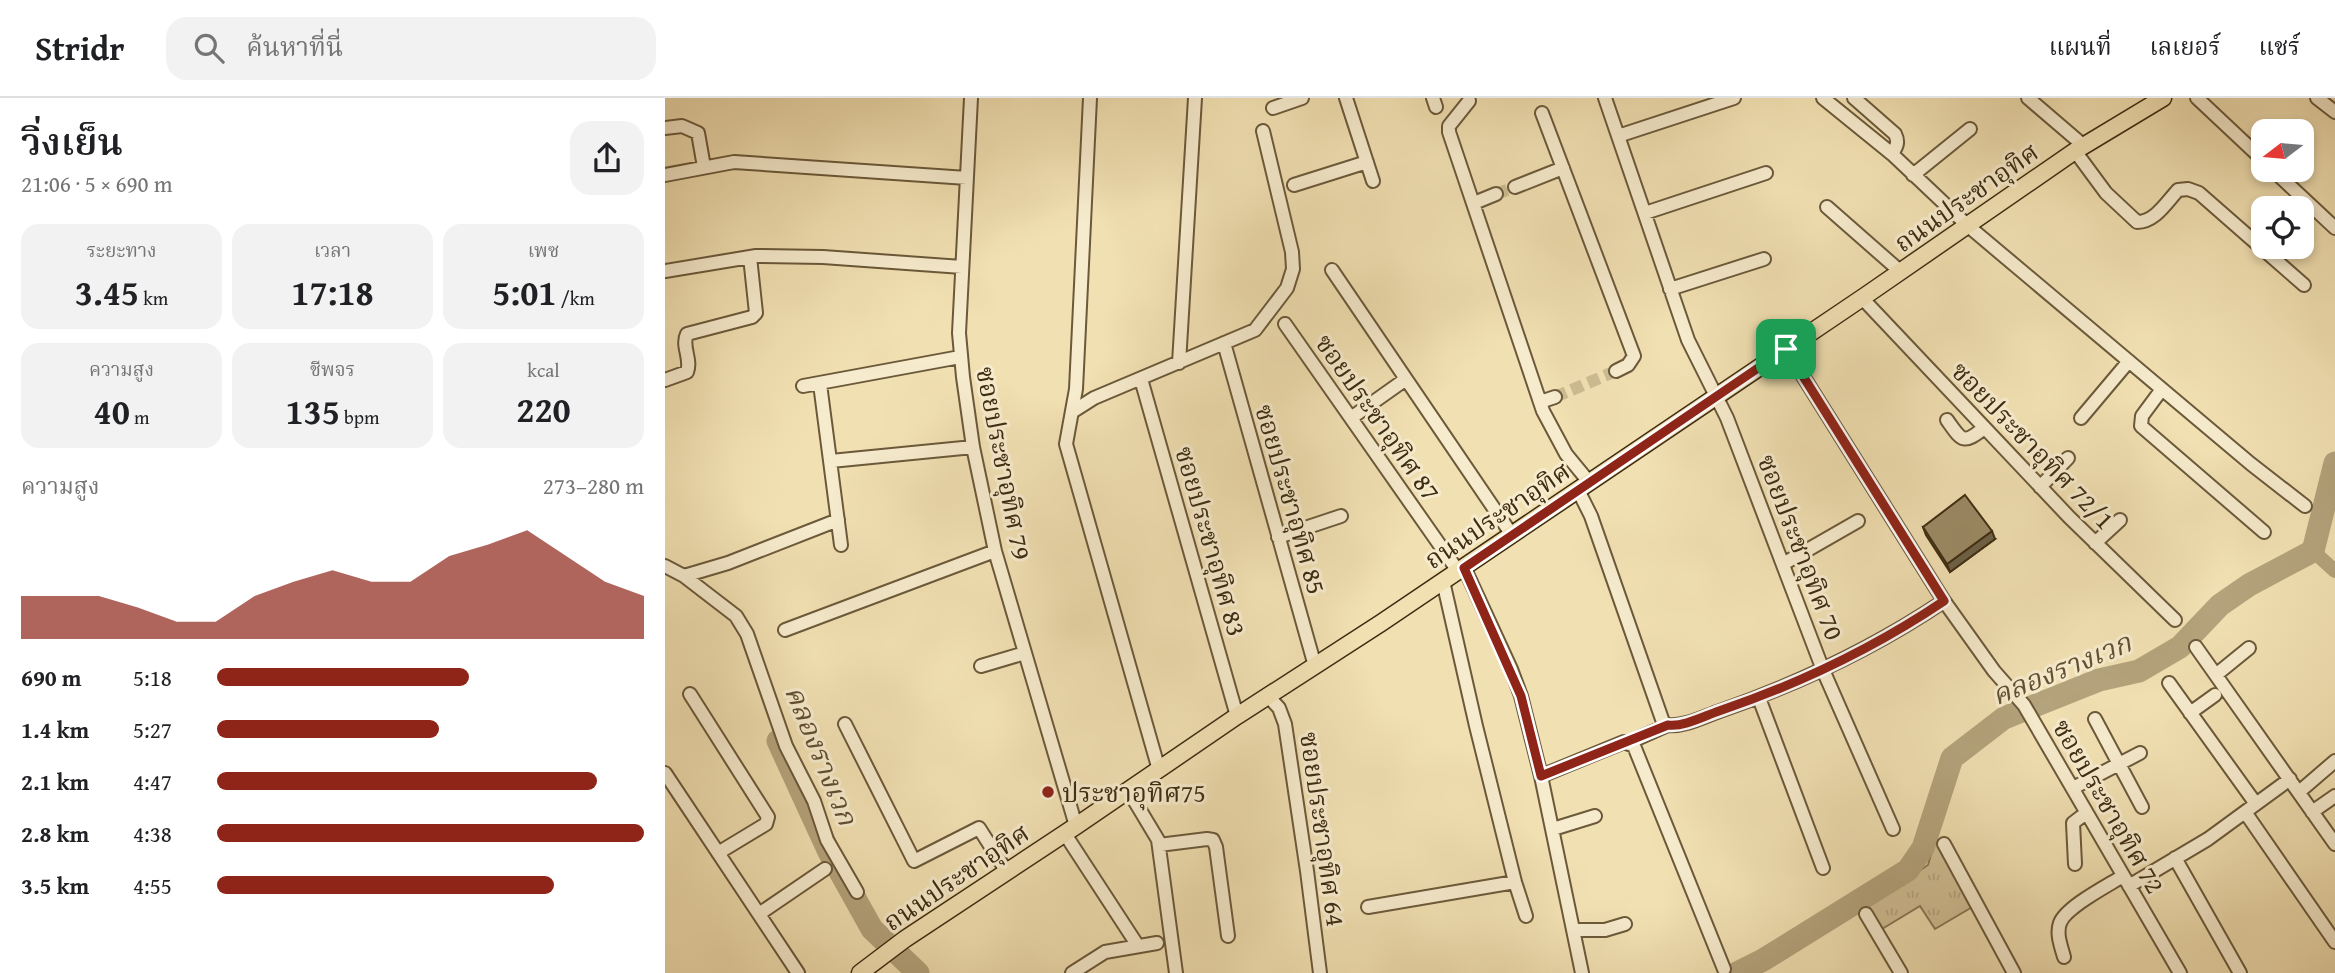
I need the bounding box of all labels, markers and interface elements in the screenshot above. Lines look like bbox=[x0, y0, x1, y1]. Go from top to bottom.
search box bbox=[166, 17, 656, 80]
text: Stridr bbox=[35, 24, 124, 72]
text: ค้นหาที่นี่ bbox=[246, 27, 343, 66]
icon: search bbox=[190, 29, 228, 67]
text: แผนที่ bbox=[2049, 29, 2112, 64]
text: เลเยอร์ bbox=[2150, 29, 2221, 64]
text: แชร์ bbox=[2259, 29, 2300, 64]
text: วิ่งเย็น bbox=[21, 113, 123, 169]
north arrow bbox=[2251, 119, 2313, 182]
map controls bbox=[2251, 119, 2314, 259]
button: share bbox=[570, 121, 644, 195]
street label: ถนนประชาอุทิศ bbox=[1886, 133, 2046, 261]
text: 21:06 · 5 × 690 m bbox=[21, 167, 173, 200]
button: locate bbox=[2251, 196, 2314, 259]
text: ระยะทาง bbox=[86, 236, 157, 264]
text: เวลา bbox=[314, 236, 351, 264]
text: เพซ bbox=[528, 236, 559, 264]
text: 3.45 bbox=[75, 267, 139, 318]
text: 17:18 bbox=[291, 267, 374, 318]
text: 5:01 bbox=[492, 267, 556, 318]
text: km bbox=[139, 284, 168, 312]
text: /km bbox=[556, 284, 595, 312]
pin bbox=[1756, 319, 1816, 379]
street label: ซอยประชาอุทิศ 87 bbox=[1306, 326, 1450, 508]
icon: arrive bbox=[1767, 330, 1805, 368]
street label: ซอยประชาอุทิศ 72/1 bbox=[1942, 352, 2124, 538]
text: ความสูง bbox=[89, 355, 154, 383]
text: ชีพจร bbox=[310, 355, 355, 383]
text: kcal bbox=[527, 356, 560, 384]
street label: ซอยประชาอุทิศ 79 bbox=[966, 363, 1042, 563]
text: 220 bbox=[516, 384, 571, 435]
text: 40 bbox=[94, 386, 130, 437]
text: 135 bbox=[285, 386, 340, 437]
street label: ซอยประชาอุทิศ 85 bbox=[1245, 399, 1337, 599]
text: m bbox=[130, 403, 149, 431]
text: bpm bbox=[340, 403, 380, 431]
street label: ซอยประชาอุทิศ 83 bbox=[1165, 441, 1257, 641]
street label: ซอยประชาอุทิศ 70 bbox=[1748, 449, 1854, 645]
street label: ถนนประชาอุทิศ bbox=[1416, 452, 1578, 578]
text: ความสูง bbox=[21, 469, 99, 502]
text: 273–280 m bbox=[543, 469, 644, 502]
water label: คลองรางเวก bbox=[1985, 621, 2138, 715]
text: 690 m bbox=[21, 661, 82, 694]
text: 5:18 bbox=[133, 661, 172, 694]
water label: คลองรางเวก bbox=[775, 679, 869, 832]
street label: ซอยประชาอุทิศ 72 bbox=[2043, 711, 2175, 901]
text: 1.4 km bbox=[21, 713, 89, 746]
text: 5:27 bbox=[133, 713, 172, 746]
street label: ซอยประชาอุทิศ 64 bbox=[1290, 729, 1356, 929]
text: 2.1 km bbox=[21, 765, 89, 798]
text: 4:47 bbox=[133, 765, 172, 798]
place label: ประชาอุทิศ75 bbox=[1062, 773, 1206, 812]
marker: ประชาอุทิศ75 bbox=[1040, 784, 1056, 800]
street label: ถนนประชาอุทิศ bbox=[875, 814, 1037, 940]
text: 2.8 km bbox=[21, 817, 89, 850]
text: 4:38 bbox=[133, 817, 172, 850]
text: 3.5 km bbox=[21, 869, 89, 902]
text: 4:55 bbox=[133, 869, 172, 902]

